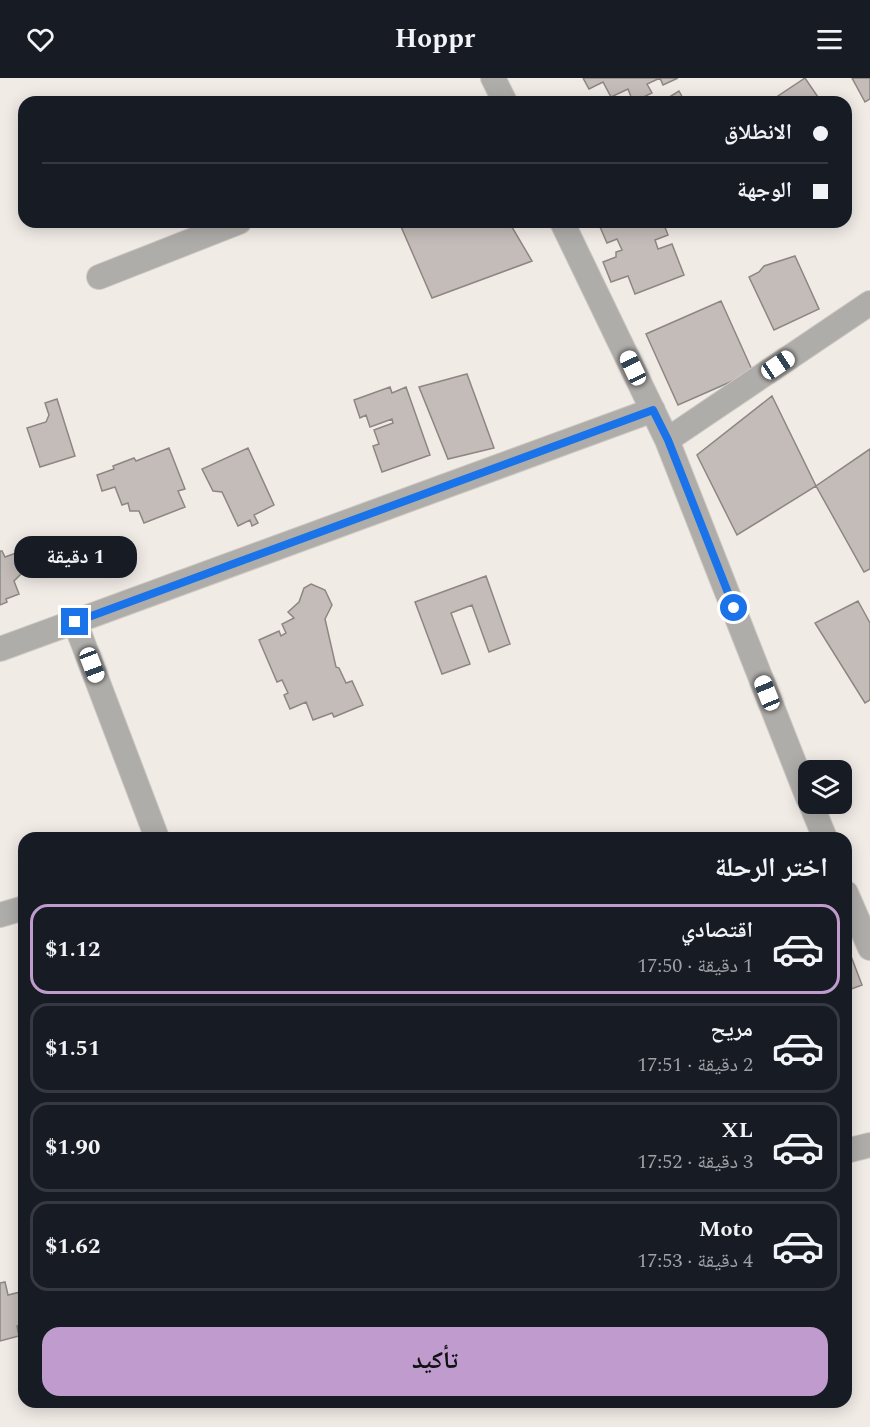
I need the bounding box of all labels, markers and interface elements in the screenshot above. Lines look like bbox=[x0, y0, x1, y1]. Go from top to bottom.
text: Hoppr bbox=[395, 18, 475, 60]
icon: heart bbox=[24, 23, 57, 56]
icon: menu bbox=[813, 23, 846, 56]
text: الانطلاق bbox=[724, 116, 792, 149]
text: الوجهة bbox=[737, 174, 792, 207]
car bbox=[758, 347, 798, 383]
car bbox=[617, 348, 649, 388]
callout: 1 دقيقة bbox=[14, 535, 136, 577]
text: 1 دقيقة bbox=[46, 542, 105, 572]
route start bbox=[720, 594, 747, 621]
route end bbox=[61, 608, 88, 635]
car bbox=[77, 645, 107, 685]
car bbox=[752, 673, 782, 713]
map controls bbox=[798, 760, 852, 814]
button: layers bbox=[798, 760, 852, 814]
text: اختر الرحلة bbox=[715, 847, 828, 889]
text: اقتصادي bbox=[681, 914, 753, 947]
icon: car bbox=[771, 922, 825, 976]
text: $1.12 bbox=[45, 933, 100, 966]
text: 1 دقيقة · 17:50 bbox=[637, 951, 753, 981]
text: مريح bbox=[710, 1013, 753, 1046]
icon: car bbox=[771, 1021, 825, 1075]
text: $1.51 bbox=[45, 1032, 100, 1065]
text: 2 دقيقة · 17:51 bbox=[637, 1050, 753, 1080]
text: XL bbox=[722, 1114, 753, 1147]
icon: car bbox=[771, 1120, 825, 1174]
text: $1.90 bbox=[45, 1131, 100, 1164]
text: 3 دقيقة · 17:52 bbox=[637, 1147, 753, 1177]
text: Moto bbox=[699, 1213, 753, 1246]
icon: car bbox=[771, 1219, 825, 1273]
text: $1.62 bbox=[45, 1230, 100, 1263]
text: 4 دقيقة · 17:53 bbox=[637, 1246, 753, 1276]
button: تأكيد bbox=[42, 1327, 828, 1396]

